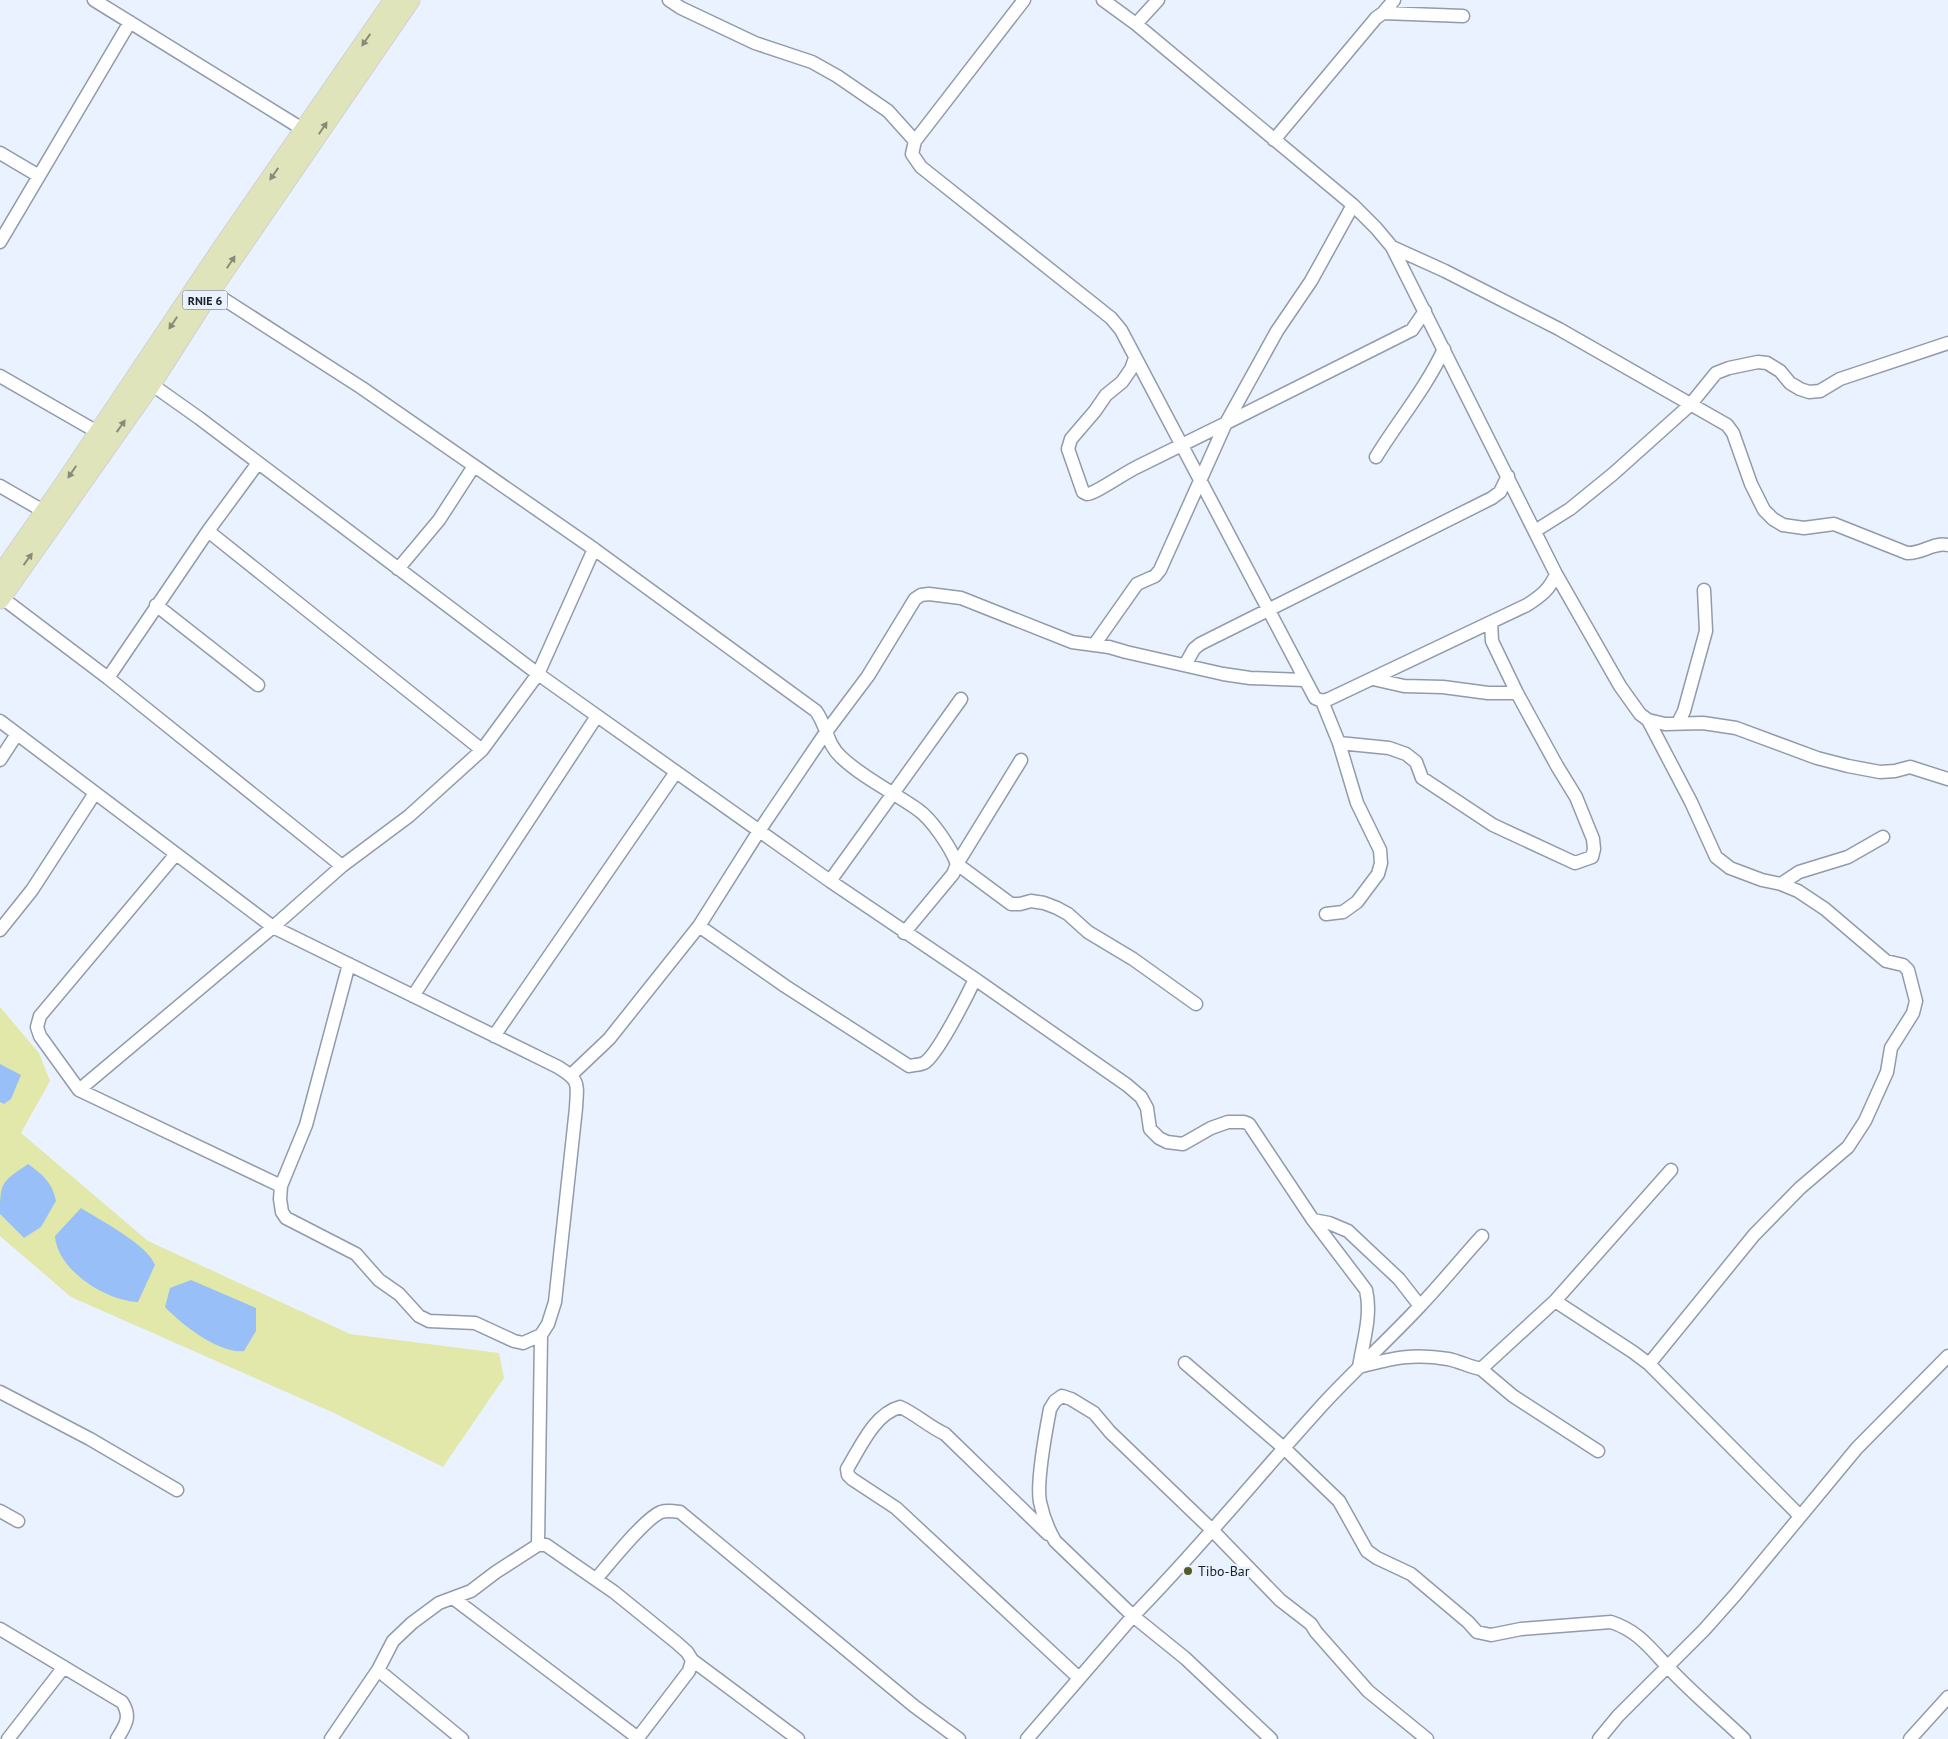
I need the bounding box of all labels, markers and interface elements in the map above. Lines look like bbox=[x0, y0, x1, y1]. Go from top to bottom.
one-way arrow bbox=[361, 33, 371, 47]
one-way arrow bbox=[318, 121, 328, 135]
one-way arrow bbox=[269, 167, 279, 181]
one-way arrow bbox=[226, 255, 236, 268]
road number: RNIE 6 bbox=[182, 290, 228, 310]
one-way arrow bbox=[169, 317, 178, 330]
one-way arrow bbox=[116, 419, 126, 433]
one-way arrow bbox=[67, 465, 77, 479]
one-way arrow bbox=[23, 553, 34, 566]
place label: Tibo-Bar bbox=[1198, 1562, 1250, 1580]
marker: Tibo-Bar bbox=[1182, 1565, 1194, 1577]

